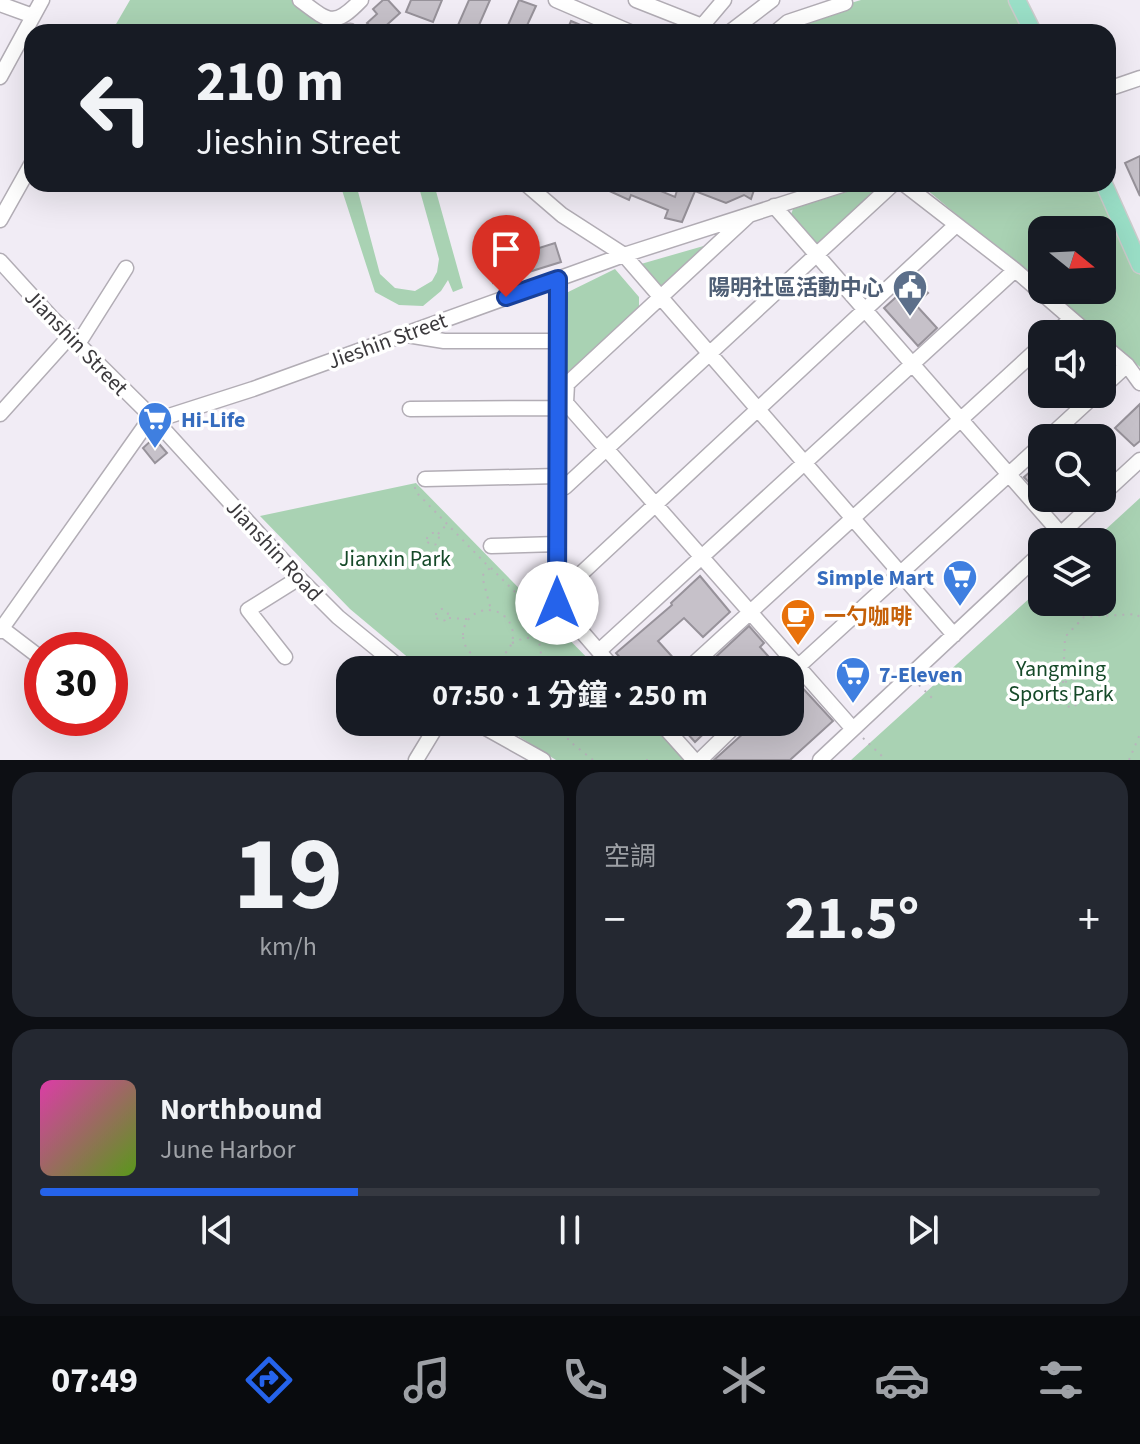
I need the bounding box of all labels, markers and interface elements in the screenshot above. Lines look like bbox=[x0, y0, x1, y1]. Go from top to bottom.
text: 210 m bbox=[196, 43, 344, 122]
icon: left bbox=[64, 56, 168, 160]
text: Jieshin Street bbox=[196, 117, 401, 168]
pin bbox=[472, 215, 540, 297]
north arrow bbox=[1028, 216, 1116, 304]
map controls bbox=[1028, 216, 1116, 616]
icon: arrive bbox=[484, 227, 528, 271]
public building icon: 陽明社區活動中心 bbox=[891, 268, 929, 318]
place label: 陽明社區活動中心 bbox=[708, 272, 884, 304]
street label: Jianshin Street bbox=[17, 282, 136, 404]
street label: Jieshin Street bbox=[323, 304, 452, 377]
button: sound bbox=[1028, 320, 1116, 408]
supermarket icon: Hi-Life bbox=[136, 400, 174, 450]
place label: Hi-Life bbox=[181, 404, 245, 436]
button: search bbox=[1028, 424, 1116, 512]
street label: Jianshin Road bbox=[218, 492, 330, 609]
button: layers bbox=[1028, 528, 1116, 616]
park label: Jianxin Park bbox=[339, 543, 451, 575]
supermarket icon: Simple Mart bbox=[941, 558, 979, 608]
position arrow bbox=[515, 561, 599, 645]
place label: Simple Mart bbox=[817, 562, 935, 594]
cafe icon: 一勺咖啡 bbox=[779, 597, 817, 647]
place label: 一勺咖啡 bbox=[824, 601, 912, 633]
speed limit sign: 30 bbox=[24, 632, 128, 736]
park label: Yangming Sports Park bbox=[1008, 653, 1114, 710]
supermarket icon: 7-Eleven bbox=[834, 655, 872, 705]
place label: 7-Eleven bbox=[879, 659, 963, 691]
text: 07:50 · 1 分鐘 · 250 m bbox=[432, 674, 708, 717]
text: 19 bbox=[233, 802, 343, 950]
text: 空調 bbox=[604, 838, 656, 875]
text: 21.5° bbox=[785, 877, 919, 962]
text: − bbox=[604, 889, 626, 952]
text: + bbox=[1078, 889, 1100, 952]
text: km/h bbox=[259, 928, 317, 965]
text: Northbound bbox=[160, 1088, 322, 1131]
text: June Harbor bbox=[160, 1131, 296, 1168]
icon: previous bbox=[195, 1208, 239, 1252]
icon: pause bbox=[548, 1208, 592, 1252]
icon: next bbox=[901, 1208, 945, 1252]
icon: directions bbox=[241, 1352, 297, 1408]
icon: music bbox=[399, 1352, 455, 1408]
icon: phone bbox=[557, 1352, 613, 1408]
icon: climate bbox=[716, 1352, 772, 1408]
icon: car bbox=[874, 1352, 930, 1408]
icon: filters bbox=[1033, 1352, 1089, 1408]
text: 07:49 bbox=[51, 1355, 138, 1406]

